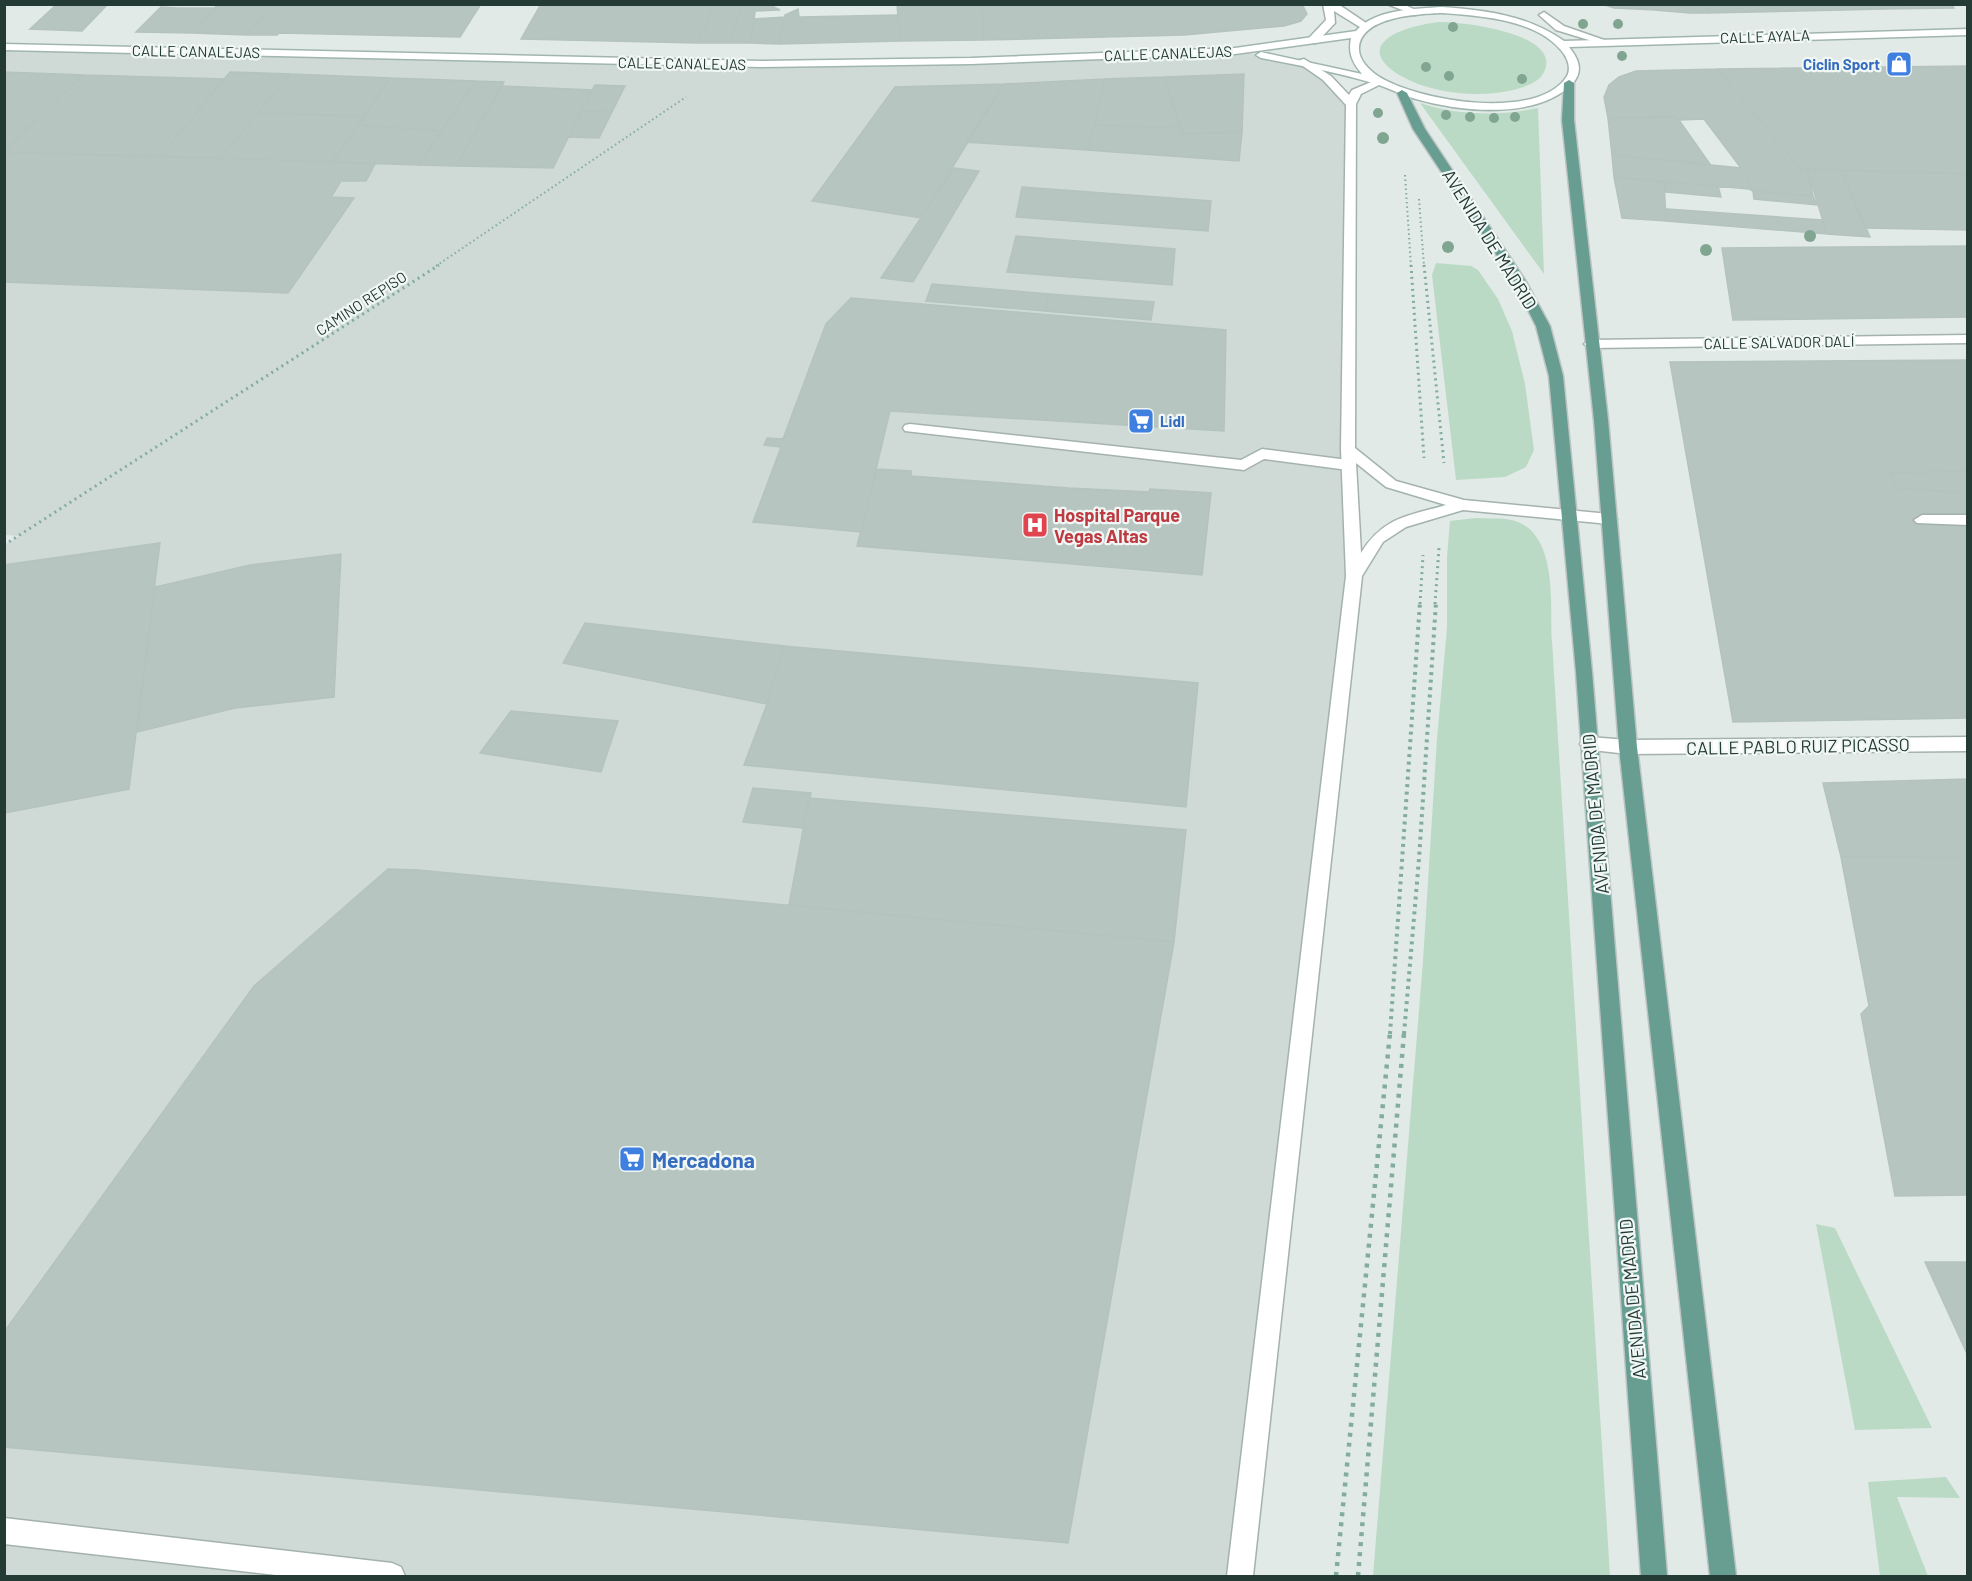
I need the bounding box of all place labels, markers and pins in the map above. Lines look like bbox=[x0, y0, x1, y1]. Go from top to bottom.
shop icon: Ciclin Sport bbox=[1884, 49, 1914, 79]
place label: Ciclin Sport bbox=[1803, 55, 1880, 73]
supermarket icon: Lidl bbox=[1126, 406, 1156, 436]
place label: Lidl bbox=[1160, 412, 1185, 430]
place label: Hospital Parque Vegas Altas bbox=[1054, 504, 1180, 547]
hospital icon: Hospital Parque Vegas Altas bbox=[1020, 510, 1050, 540]
supermarket icon: Mercadona bbox=[617, 1144, 647, 1174]
place label: Mercadona bbox=[652, 1147, 755, 1172]

